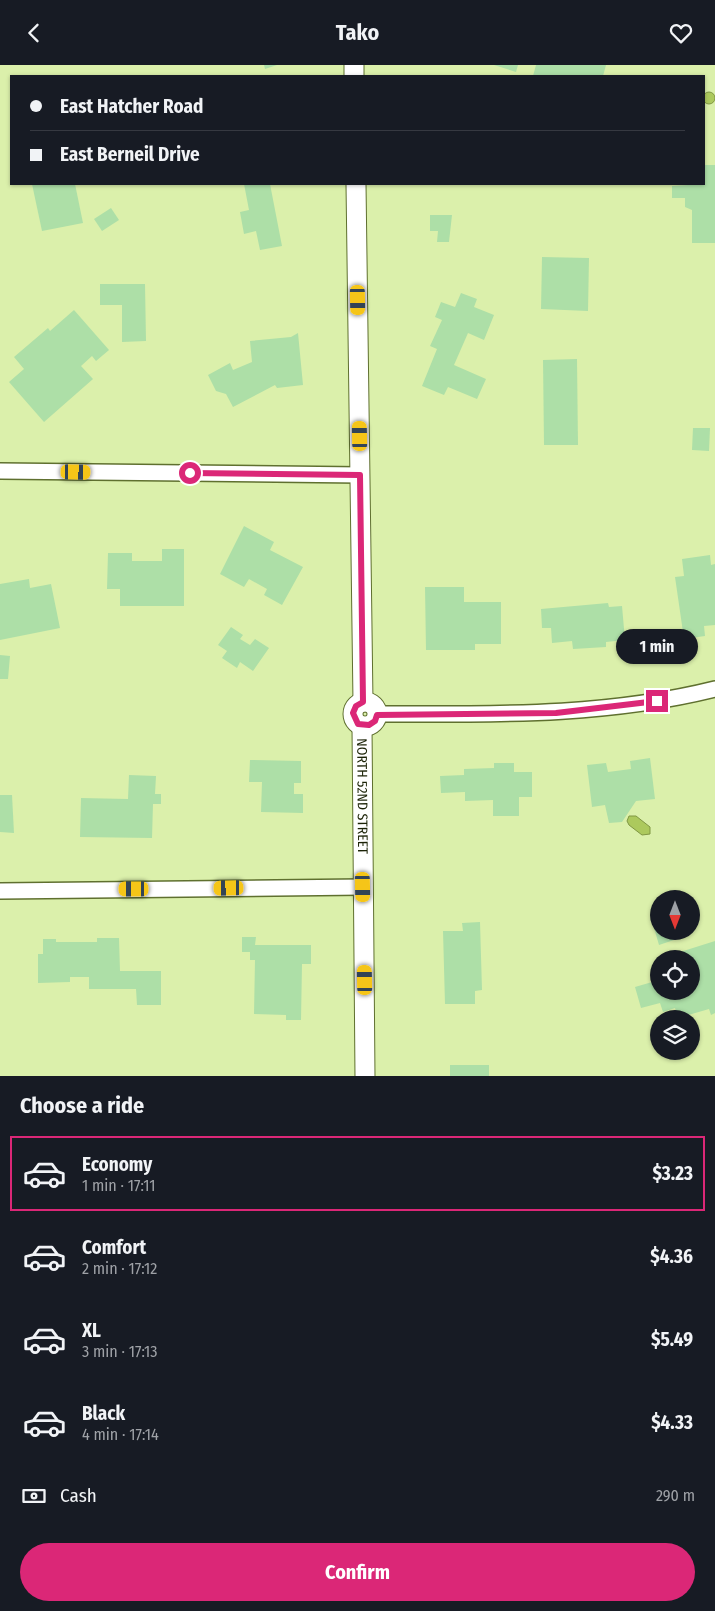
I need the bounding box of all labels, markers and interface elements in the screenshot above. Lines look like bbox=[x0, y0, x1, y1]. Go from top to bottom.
icon: back bbox=[20, 19, 48, 47]
text: Tako bbox=[336, 19, 379, 46]
icon: heart bbox=[667, 19, 695, 47]
text: East Hatcher Road bbox=[60, 95, 203, 118]
text: East Berneil Drive bbox=[60, 143, 200, 166]
car bbox=[350, 285, 365, 315]
car bbox=[352, 421, 367, 451]
route start bbox=[179, 462, 201, 484]
car bbox=[60, 464, 91, 480]
callout: 1 min bbox=[616, 629, 698, 663]
text: 1 min bbox=[640, 637, 674, 656]
route end bbox=[646, 690, 668, 712]
street label: NORTH 52ND STREET bbox=[354, 738, 372, 854]
car bbox=[355, 872, 370, 902]
car bbox=[213, 880, 244, 896]
car bbox=[119, 882, 149, 897]
north arrow bbox=[650, 890, 700, 940]
map controls bbox=[650, 890, 700, 1060]
button: locate bbox=[650, 950, 700, 1000]
car bbox=[357, 965, 372, 995]
button: layers bbox=[650, 1010, 700, 1060]
text: Choose a ride bbox=[20, 1092, 144, 1119]
icon: car bbox=[22, 1151, 67, 1196]
text: Economy bbox=[82, 1153, 152, 1176]
text: $3.23 bbox=[652, 1162, 693, 1185]
text: 1 min · 17:11 bbox=[82, 1176, 155, 1195]
icon: car bbox=[22, 1234, 67, 1279]
text: Comfort bbox=[82, 1236, 146, 1259]
text: $4.36 bbox=[650, 1245, 693, 1268]
text: 2 min · 17:12 bbox=[82, 1259, 157, 1278]
icon: car bbox=[22, 1317, 67, 1362]
text: XL bbox=[82, 1319, 101, 1342]
text: $5.49 bbox=[651, 1328, 693, 1351]
text: 3 min · 17:13 bbox=[82, 1342, 158, 1361]
icon: car bbox=[22, 1400, 67, 1445]
text: Black bbox=[82, 1402, 125, 1425]
text: $4.33 bbox=[651, 1411, 693, 1434]
text: 4 min · 17:14 bbox=[82, 1425, 159, 1444]
icon: cash bbox=[20, 1482, 48, 1510]
text: Cash bbox=[60, 1484, 97, 1507]
text: 290 m bbox=[656, 1486, 695, 1505]
button: Confirm bbox=[20, 1543, 695, 1601]

